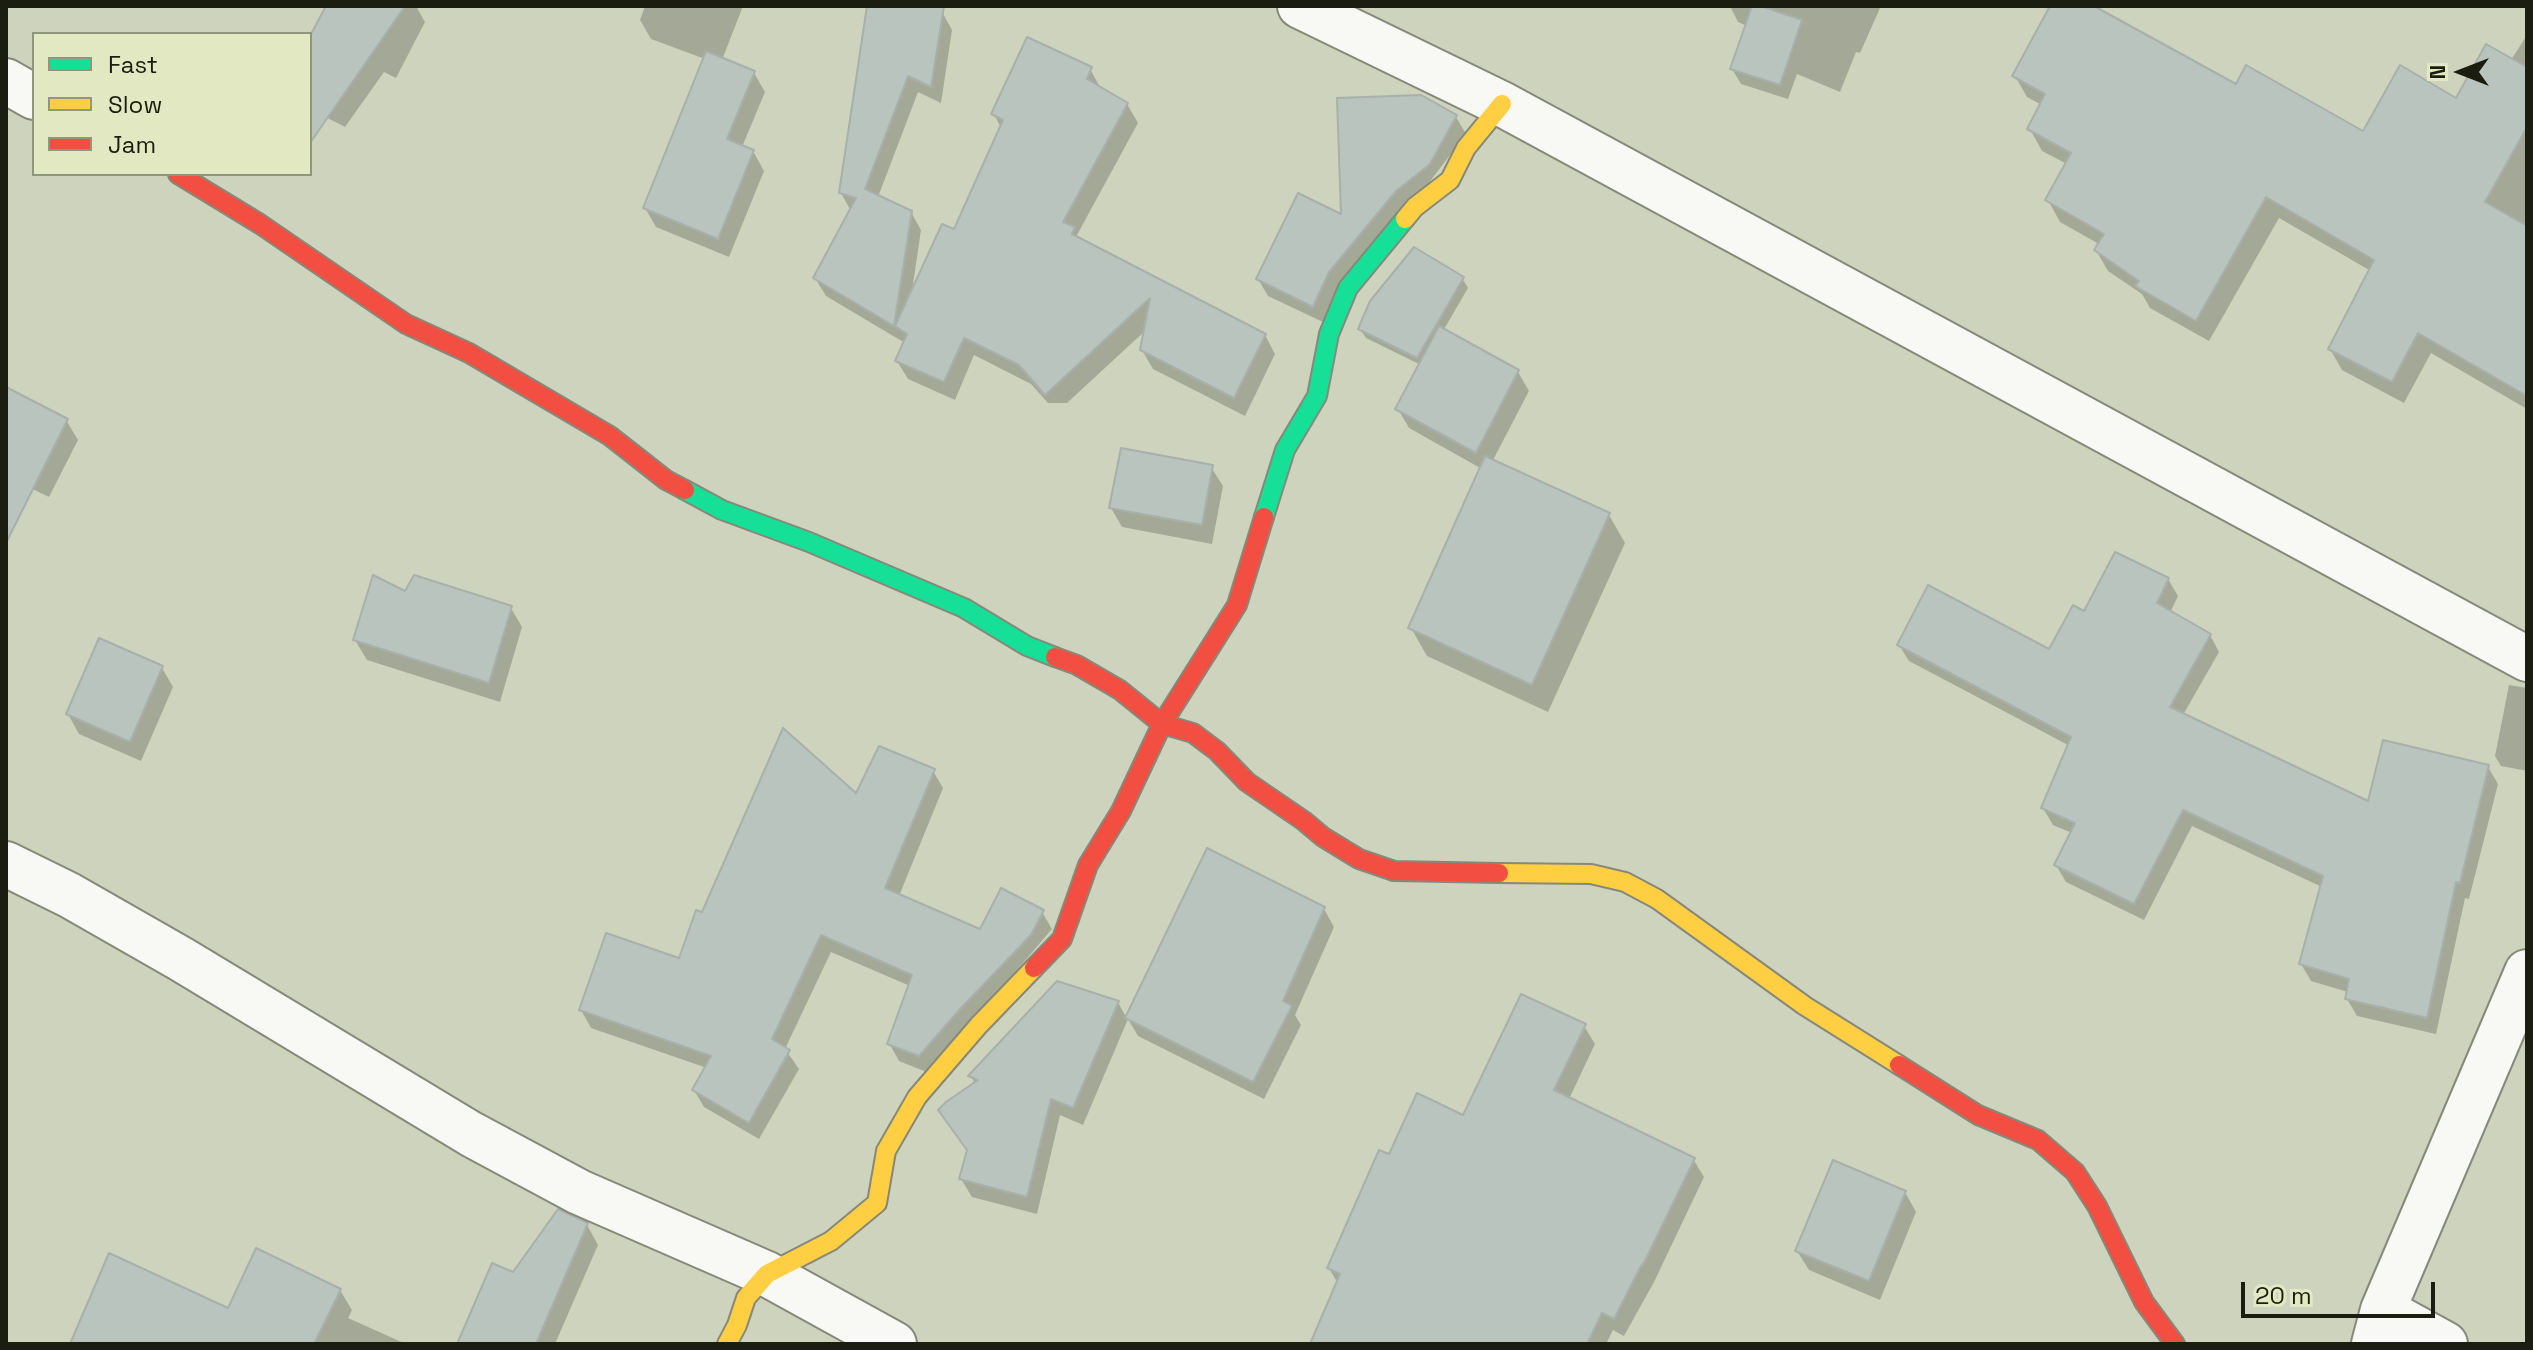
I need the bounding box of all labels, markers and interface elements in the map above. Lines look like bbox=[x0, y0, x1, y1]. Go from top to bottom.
legend bbox=[32, 32, 312, 176]
north arrow bbox=[2421, 32, 2501, 112]
text: Fast bbox=[108, 49, 158, 80]
text: N bbox=[2423, 65, 2451, 79]
text: Slow bbox=[108, 89, 162, 120]
text: Jam bbox=[108, 129, 156, 160]
scale bar bbox=[2245, 1266, 2439, 1316]
text: 20 m bbox=[2255, 1280, 2312, 1311]

